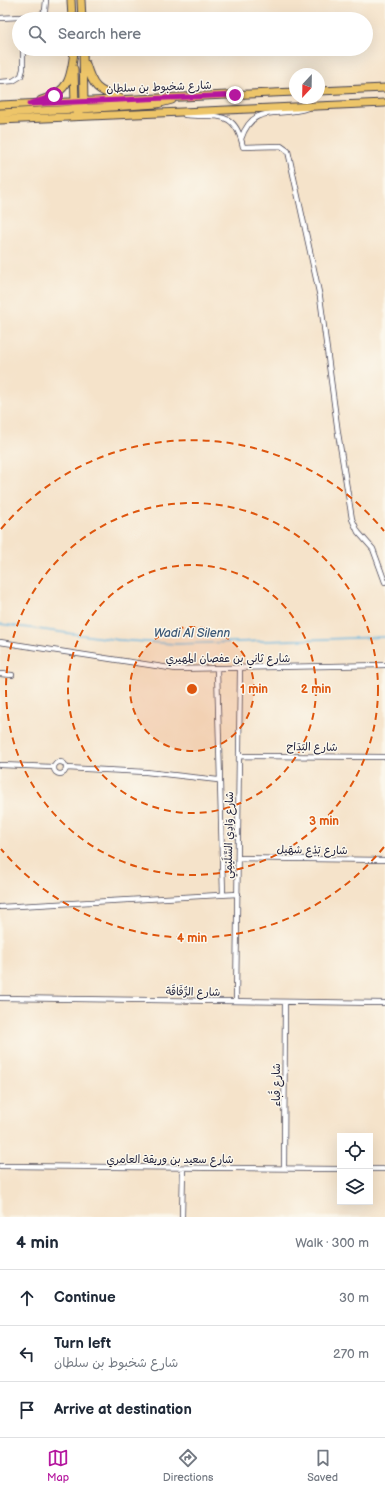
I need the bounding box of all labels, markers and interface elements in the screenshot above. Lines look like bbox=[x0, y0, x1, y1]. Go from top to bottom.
search box bbox=[12, 12, 373, 56]
icon: search bbox=[26, 23, 48, 45]
text: Search here bbox=[58, 25, 141, 44]
north arrow bbox=[289, 68, 325, 104]
street label: شارع شخبوط بن سلطان bbox=[106, 79, 212, 97]
route end bbox=[226, 86, 244, 104]
route start bbox=[45, 87, 63, 105]
water label: Wadi Al Silenn bbox=[154, 626, 231, 641]
street label: شارع ثاني بن عفصان المهيري bbox=[166, 652, 290, 669]
centre of rings bbox=[185, 682, 199, 696]
text: 1 min bbox=[240, 682, 268, 697]
text: 2 min bbox=[301, 682, 331, 697]
street label: شارع البَدَاح bbox=[286, 740, 338, 756]
street label: شارع وَادِي السِّلَيْمِي bbox=[221, 791, 240, 879]
text: 3 min bbox=[309, 814, 339, 829]
street label: شارع بَدْع سْهَيل bbox=[276, 843, 348, 859]
text: 4 min bbox=[177, 931, 207, 946]
street label: شارع الرُّفَاقَة bbox=[166, 984, 220, 1001]
street label: شارع قُباء bbox=[267, 1063, 285, 1107]
map controls bbox=[337, 1133, 373, 1205]
button: locate bbox=[337, 1133, 373, 1169]
street label: شارع سعيد بن وريقة العامري bbox=[106, 1153, 234, 1168]
button: layers bbox=[337, 1169, 373, 1205]
text: 4 min bbox=[16, 1233, 59, 1253]
text: Walk · 300 m bbox=[295, 1235, 369, 1251]
icon: ahead bbox=[16, 1287, 38, 1309]
text: Continue bbox=[54, 1288, 116, 1307]
text: 30 m bbox=[339, 1290, 369, 1306]
text: Turn left bbox=[54, 1334, 111, 1353]
icon: left bbox=[16, 1343, 38, 1365]
text: 270 m bbox=[333, 1346, 369, 1362]
text: شارع شخبوط بن سلطان bbox=[54, 1355, 178, 1371]
icon: arrive bbox=[16, 1399, 38, 1421]
text: Arrive at destination bbox=[54, 1400, 192, 1419]
tab: Map bbox=[47, 1447, 69, 1484]
tab: Directions bbox=[163, 1447, 213, 1484]
tab: Saved bbox=[307, 1447, 338, 1484]

